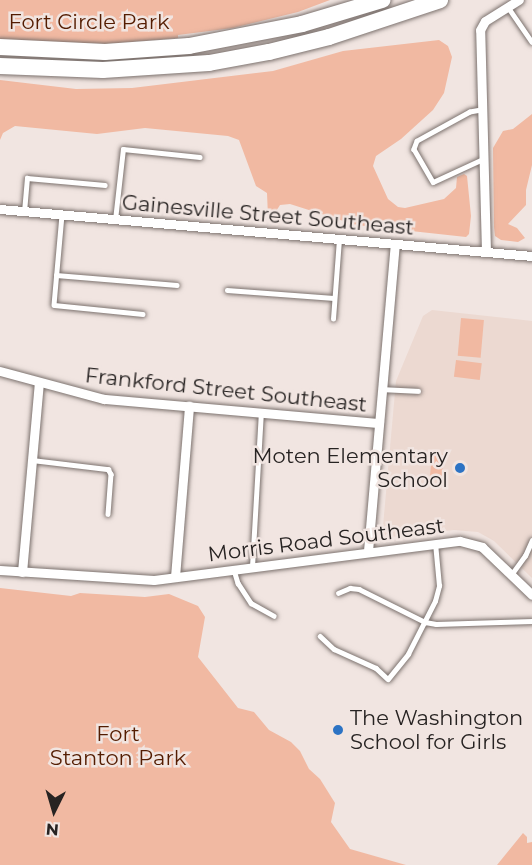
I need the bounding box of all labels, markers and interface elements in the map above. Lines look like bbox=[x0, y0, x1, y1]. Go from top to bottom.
park label: Fort Circle Park bbox=[8, 9, 170, 35]
street label: Gainesville Street Southeast bbox=[121, 190, 415, 240]
street label: Frankford Street Southeast bbox=[84, 363, 368, 417]
place label: Moten Elementary School bbox=[253, 443, 448, 493]
marker: Moten Elementary School bbox=[453, 461, 467, 475]
street label: Morris Road Southeast bbox=[206, 513, 446, 567]
place label: The Washington School for Girls bbox=[350, 705, 523, 755]
park label: Fort Stanton Park bbox=[50, 721, 186, 771]
marker: The Washington School for Girls bbox=[331, 723, 345, 737]
north arrow bbox=[24, 781, 84, 841]
text: N bbox=[45, 819, 60, 839]

